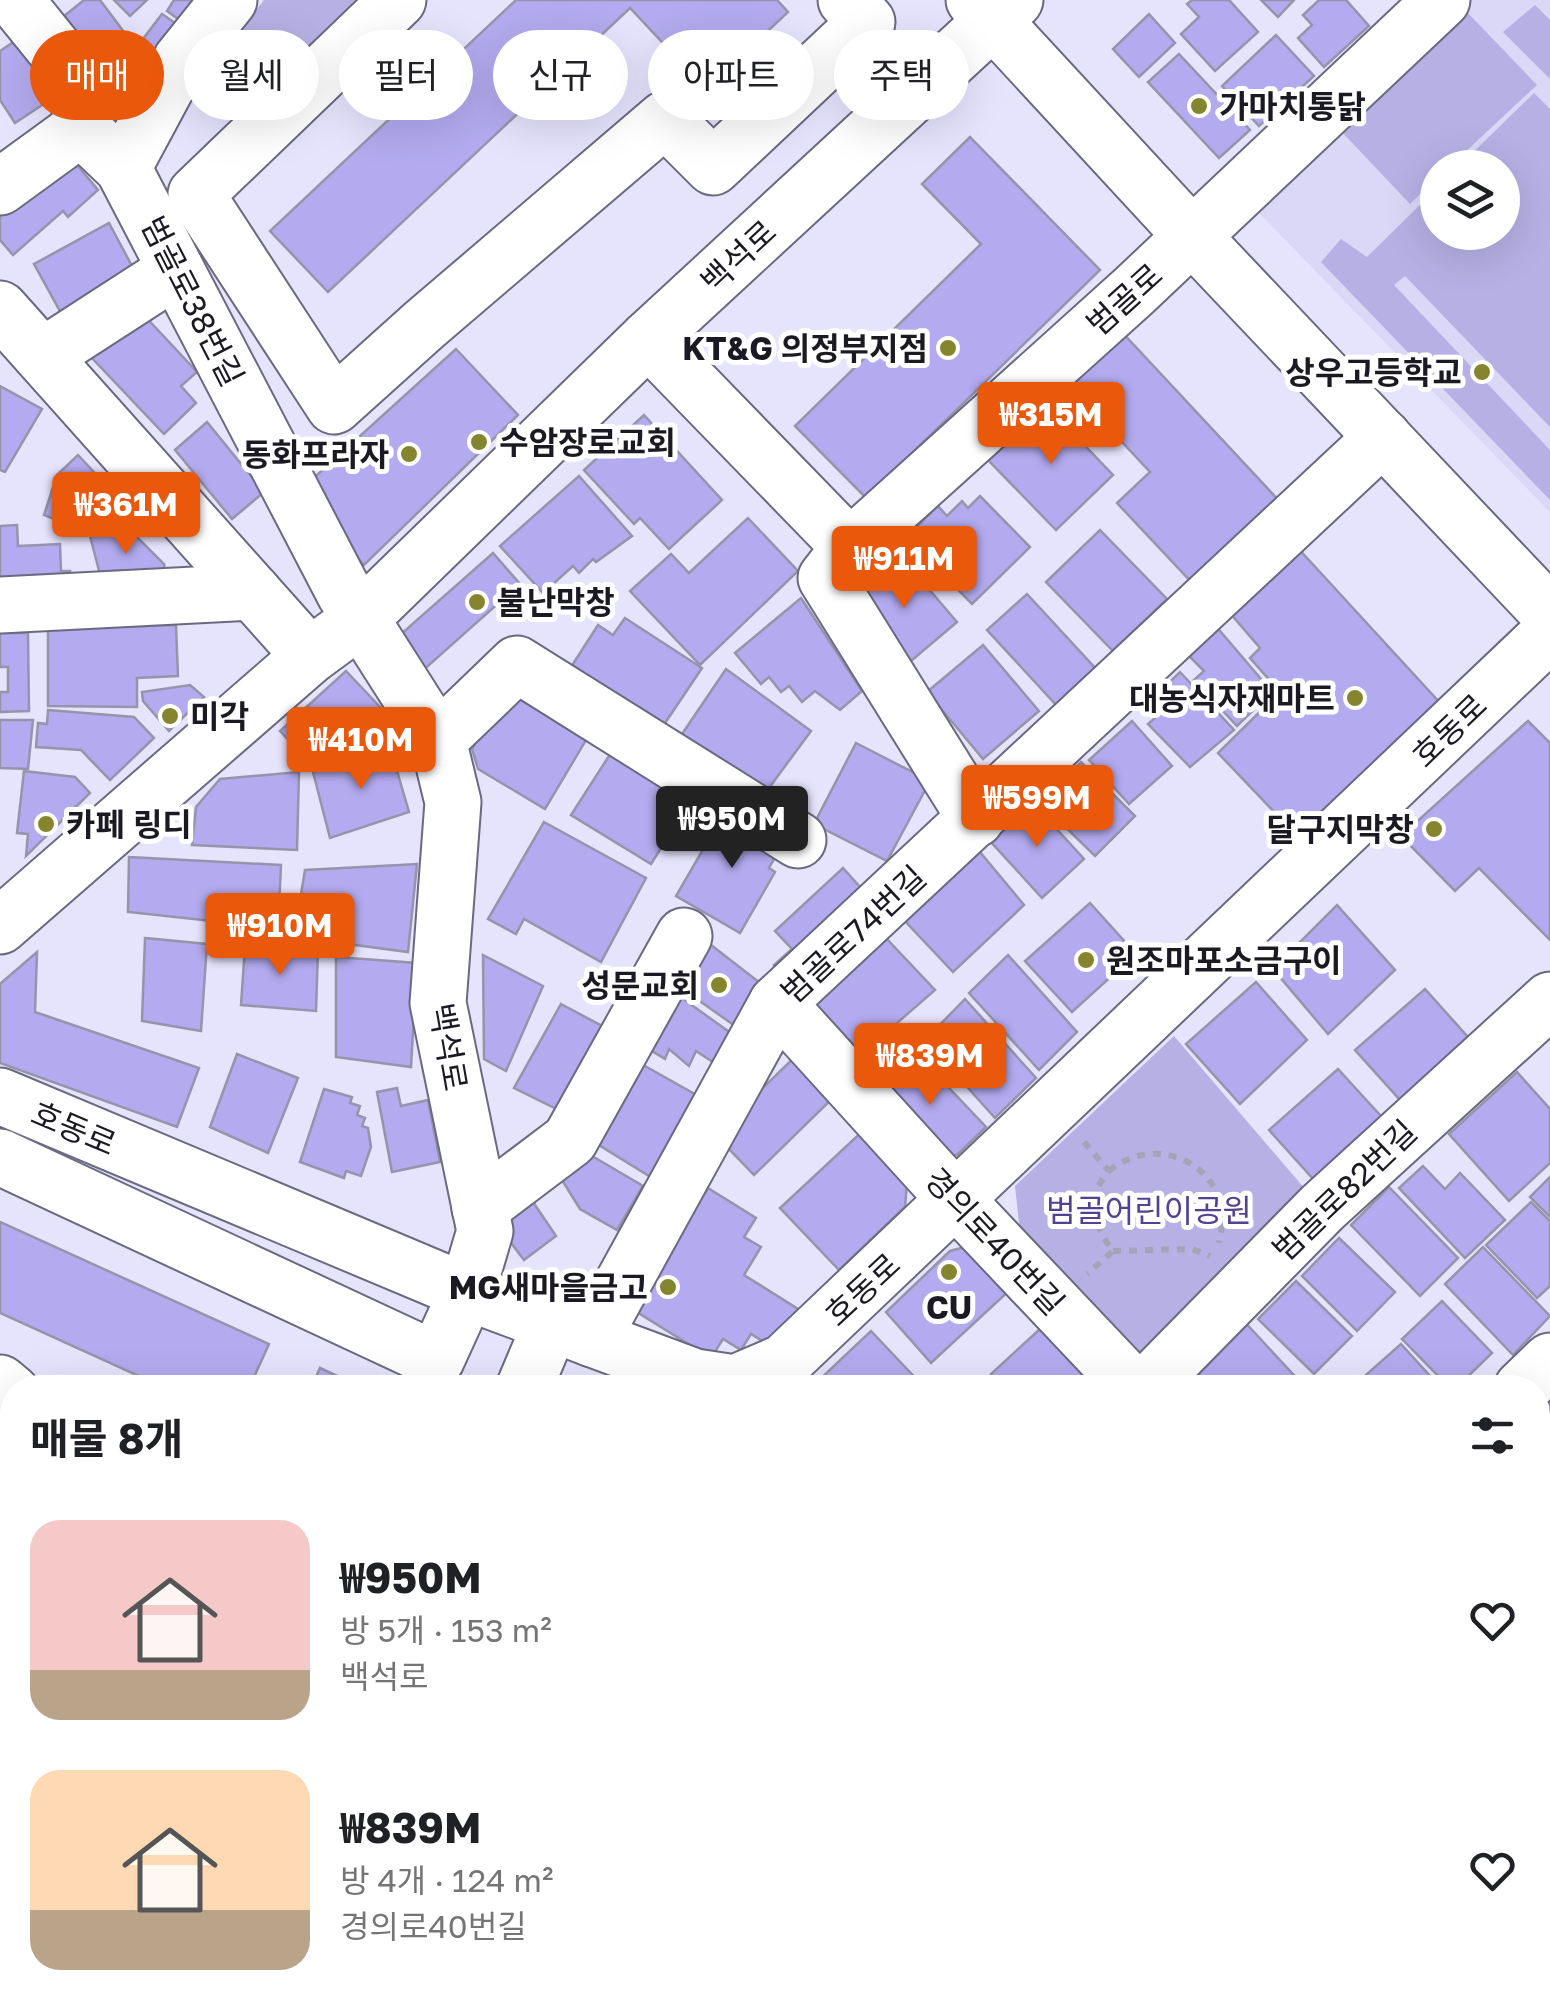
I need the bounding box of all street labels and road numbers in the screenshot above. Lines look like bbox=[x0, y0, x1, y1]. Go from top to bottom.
street label: 범골로38번길 bbox=[134, 210, 252, 392]
street label: 백석로 bbox=[693, 212, 783, 300]
street label: 범골로 bbox=[1078, 255, 1170, 343]
street label: 호동로 bbox=[1404, 686, 1494, 774]
street label: 범골로74번길 bbox=[773, 857, 933, 1011]
street label: 백석로 bbox=[423, 1000, 475, 1094]
street label: 호동로 bbox=[26, 1093, 122, 1163]
street label: 범골로82번길 bbox=[1264, 1112, 1424, 1268]
street label: 경의로40번길 bbox=[917, 1160, 1073, 1322]
street label: 호동로 bbox=[817, 1245, 907, 1333]

